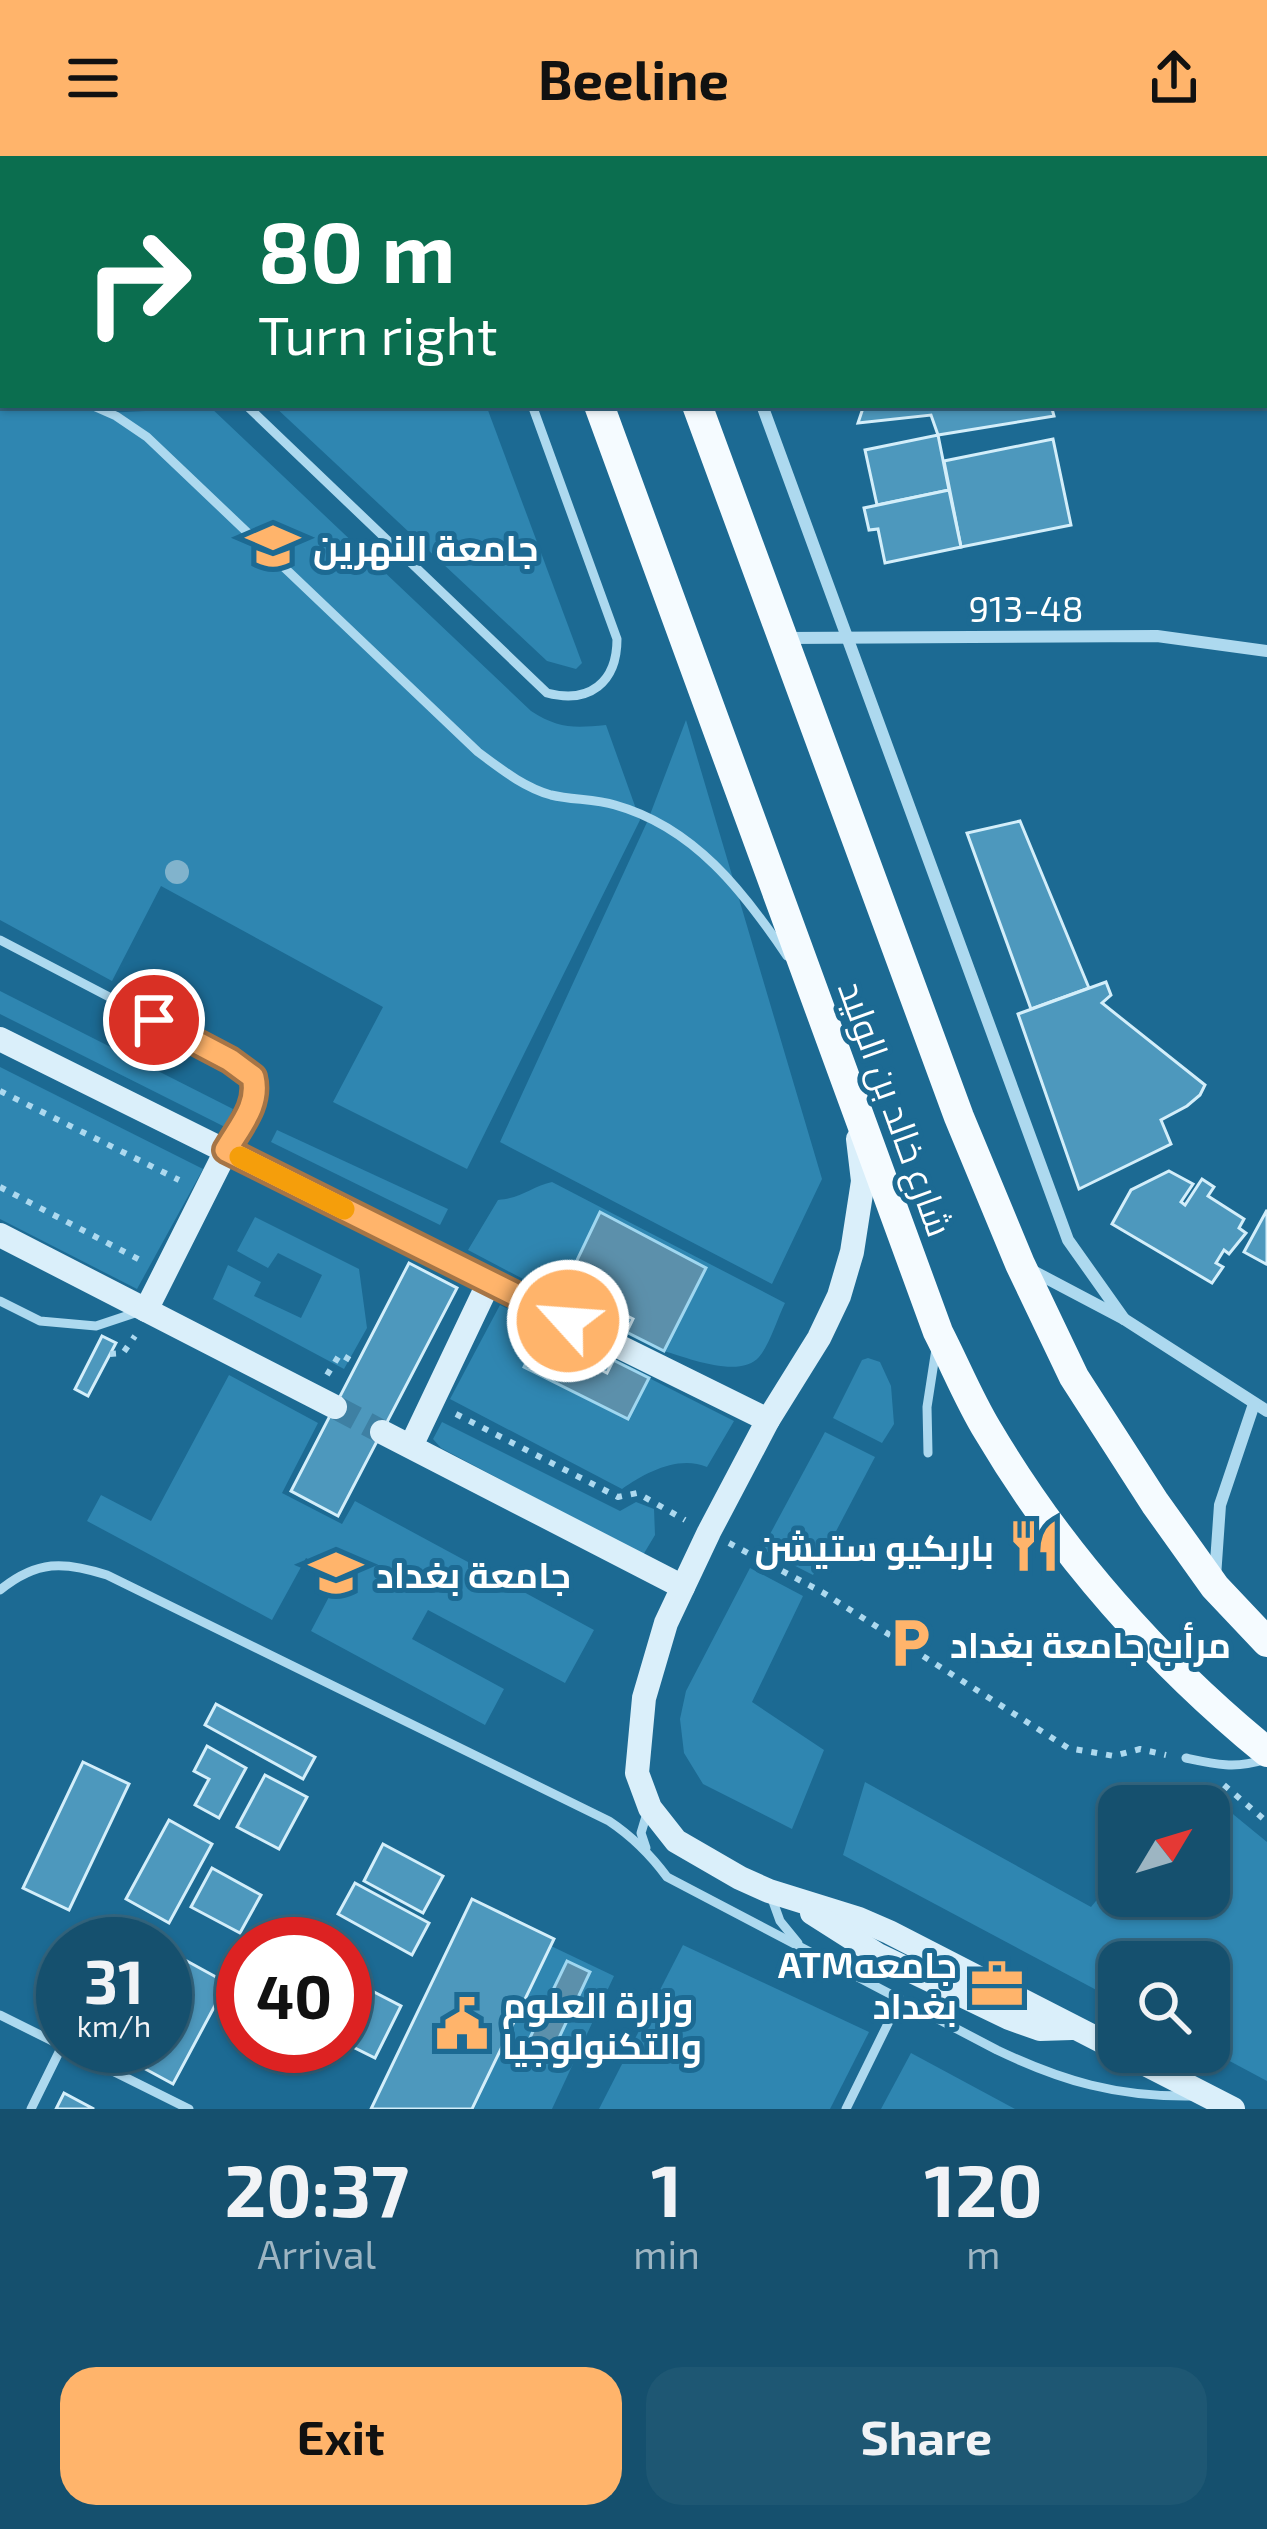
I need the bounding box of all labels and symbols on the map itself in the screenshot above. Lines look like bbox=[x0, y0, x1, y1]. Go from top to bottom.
school or university icon: جامعة النهرين bbox=[244, 517, 302, 575]
place label: جامعة النهرين bbox=[313, 525, 539, 571]
street label: 913-48 bbox=[968, 586, 1084, 629]
pin bbox=[103, 969, 205, 1071]
street label: شارع خالد بن الوليد bbox=[826, 974, 963, 1243]
position arrow bbox=[505, 1258, 631, 1384]
restaurant icon: باربكيو ستيشن bbox=[1005, 1517, 1063, 1575]
place label: باربكيو ستيشن bbox=[755, 1525, 994, 1570]
school or university icon: جامعة بغداد bbox=[307, 1544, 365, 1602]
place label: جامعة بغداد bbox=[376, 1552, 571, 1596]
parking icon: مرأب جامعة بغداد bbox=[881, 1614, 939, 1672]
place label: مرأب جامعة بغداد bbox=[950, 1622, 1231, 1667]
north arrow bbox=[1098, 1785, 1230, 1917]
speed limit sign: 40 bbox=[216, 1917, 372, 2073]
place label: ATMجامعه بغداد bbox=[778, 1942, 957, 2027]
office icon: ATMجامعه بغداد bbox=[968, 1955, 1026, 2013]
place label: وزارة العلوم والتكنولوجيا bbox=[502, 1982, 702, 2068]
public building icon: وزارة العلوم والتكنولوجيا bbox=[433, 1995, 491, 2053]

